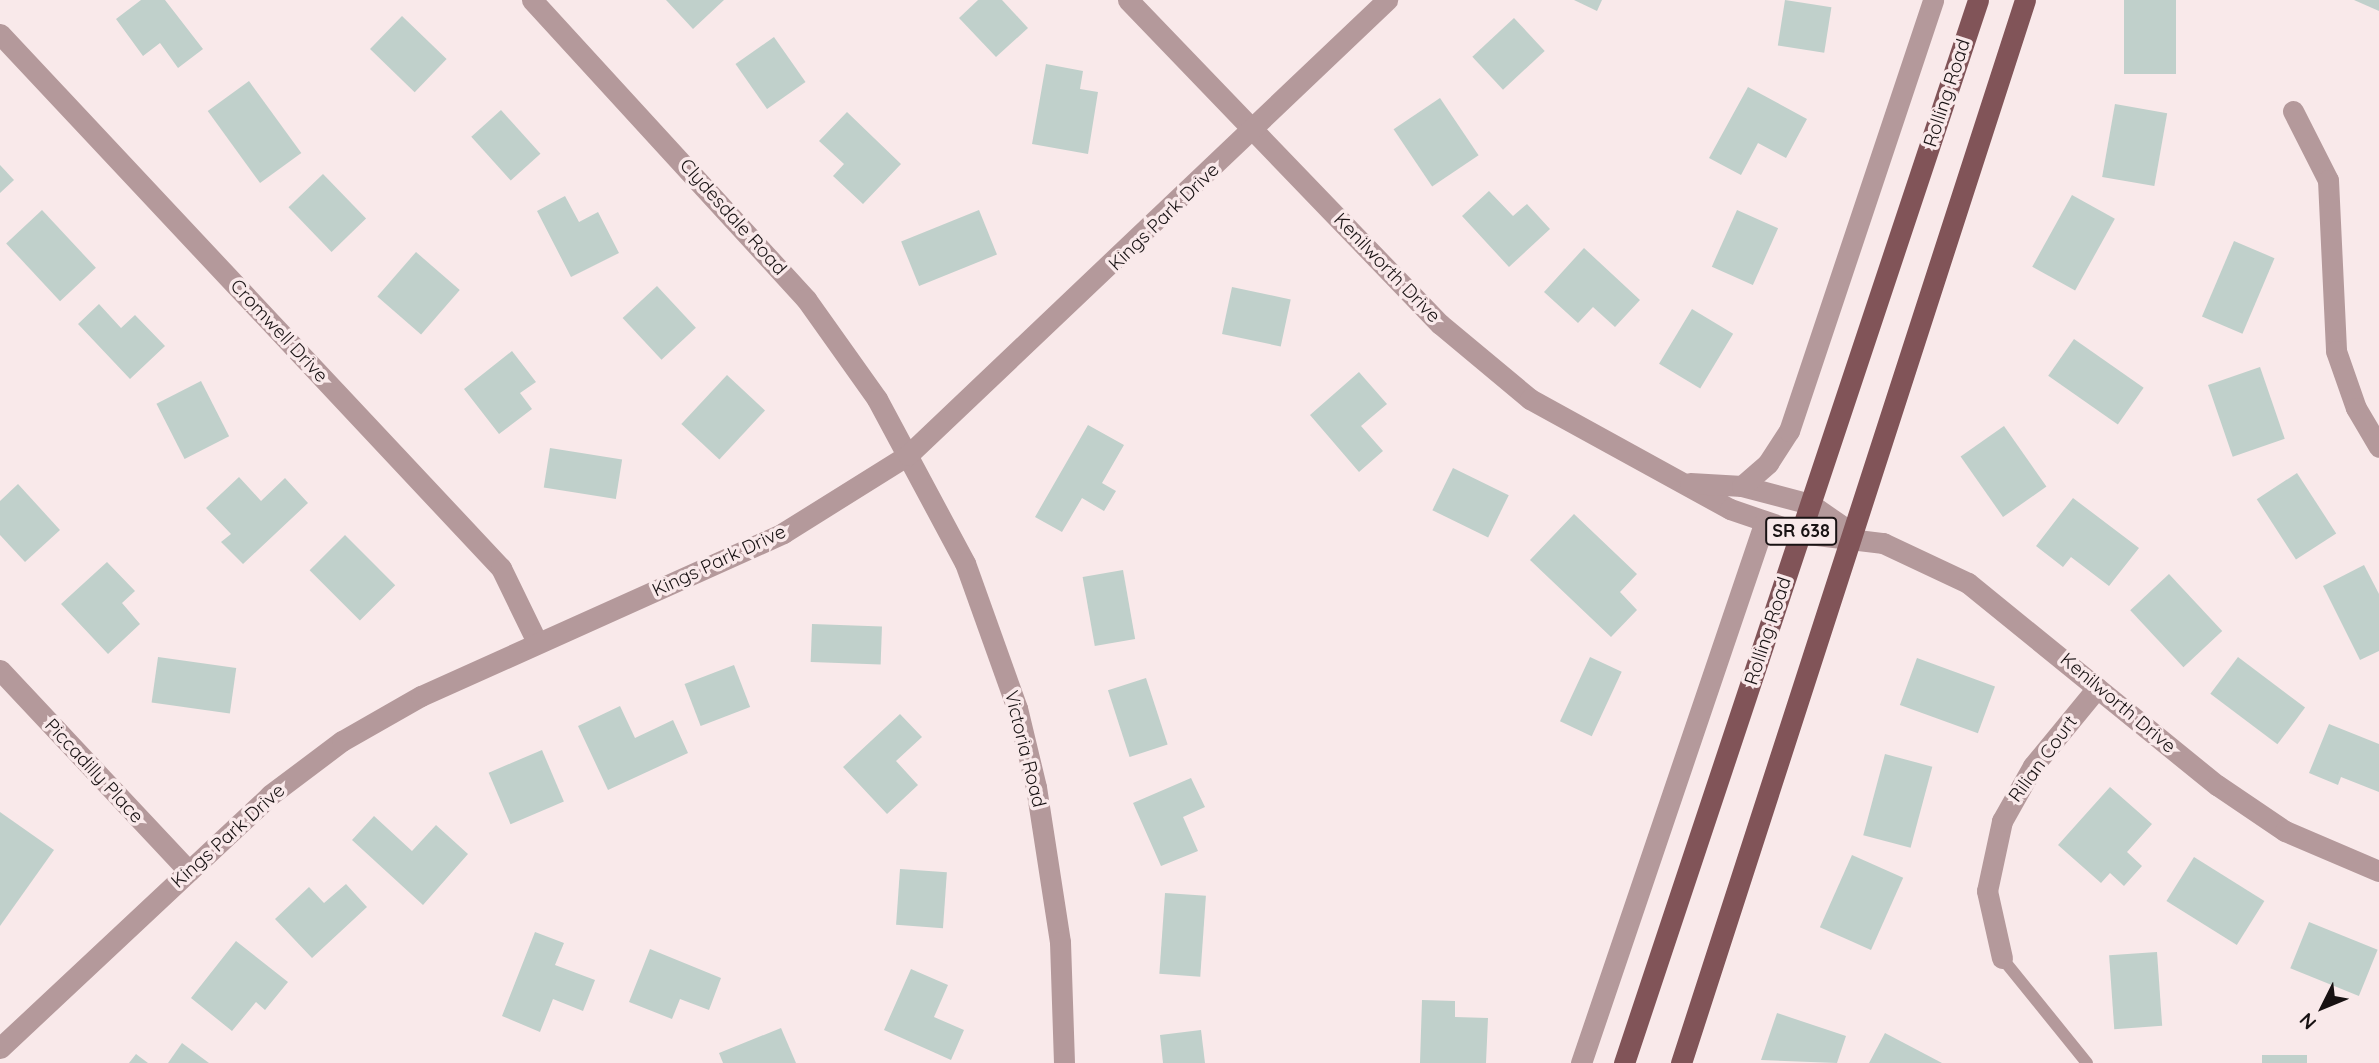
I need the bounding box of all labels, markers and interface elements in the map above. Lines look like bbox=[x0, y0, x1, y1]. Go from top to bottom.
street label: Rolling Road bbox=[1919, 36, 1975, 150]
street label: Clydesdale Road bbox=[675, 154, 791, 280]
street label: Kings Park Drive bbox=[1104, 159, 1224, 275]
street label: Kenilworth Drive bbox=[1329, 208, 1445, 328]
street label: Cromwell Drive bbox=[225, 275, 333, 387]
road number: SR 638 bbox=[1764, 516, 1838, 546]
street label: Kings Park Drive bbox=[649, 520, 789, 602]
street label: Rolling Road bbox=[1740, 574, 1796, 688]
street label: Kenilworth Drive bbox=[2056, 648, 2180, 758]
street label: Victoria Road bbox=[999, 688, 1051, 810]
street label: Rilian Court bbox=[2004, 711, 2082, 807]
street label: Piccadilly Place bbox=[40, 714, 148, 828]
street label: Kings Park Drive bbox=[167, 779, 289, 893]
north arrow bbox=[2288, 972, 2358, 1042]
text: N bbox=[2294, 1008, 2321, 1035]

